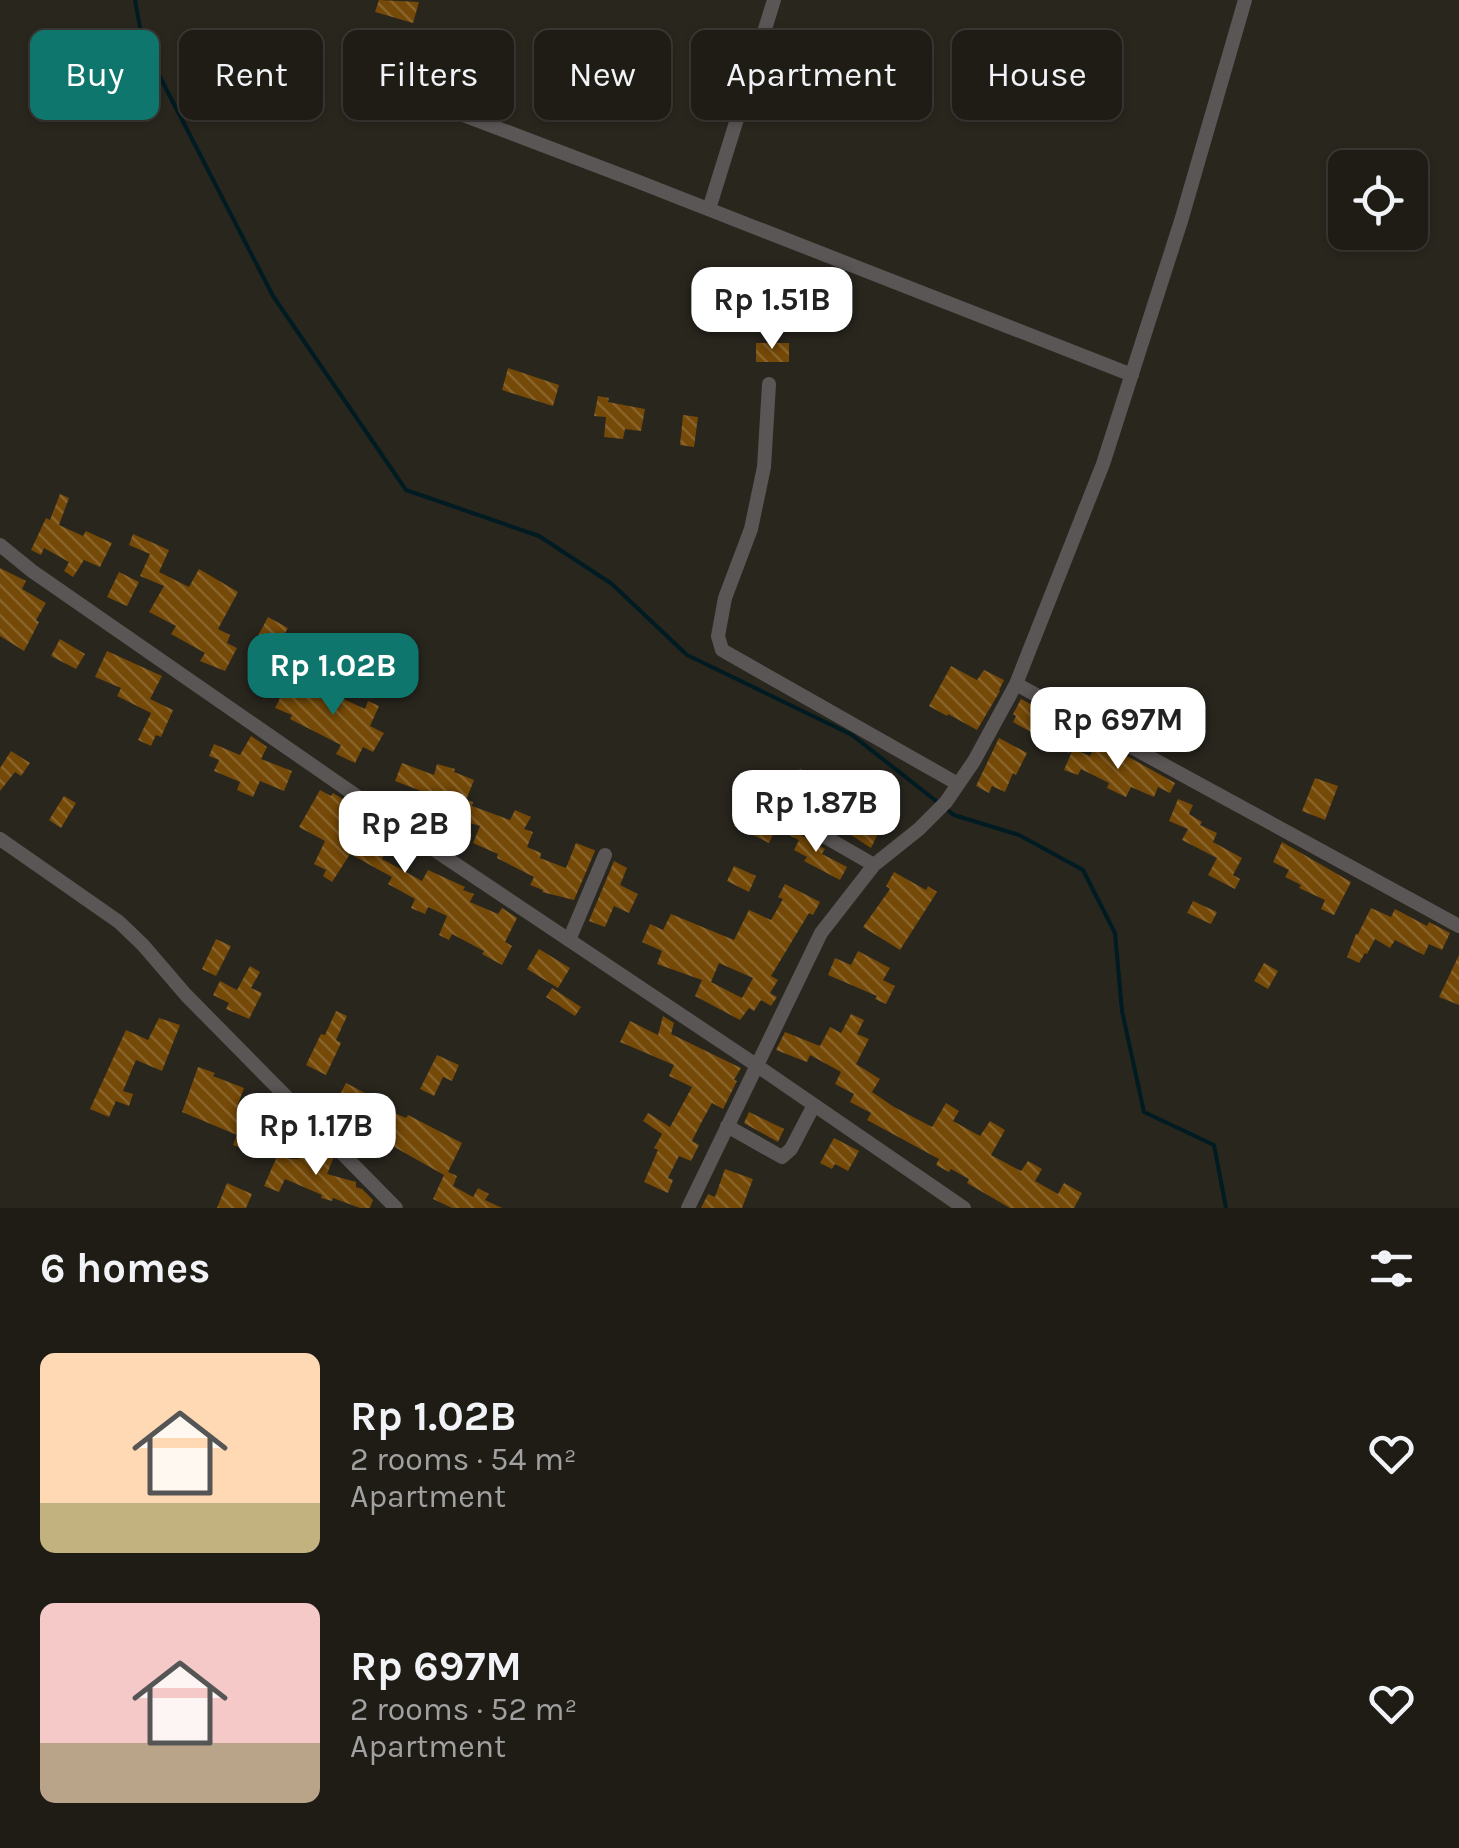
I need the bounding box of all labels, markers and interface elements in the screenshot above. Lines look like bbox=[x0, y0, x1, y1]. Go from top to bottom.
chip: Buy bbox=[30, 30, 159, 120]
chip: Rent bbox=[179, 30, 323, 120]
chip: Filters bbox=[343, 30, 514, 120]
chip: New bbox=[534, 30, 671, 120]
chip: Apartment bbox=[691, 30, 932, 120]
chip: House bbox=[952, 30, 1122, 120]
map controls bbox=[1328, 150, 1428, 250]
button: locate bbox=[1328, 150, 1428, 250]
pin: Rp 1.51B bbox=[669, 267, 875, 352]
text: Rp 1.51B bbox=[713, 281, 831, 318]
pin: Rp 1.02B bbox=[230, 633, 436, 718]
text: Rp 1.02B bbox=[270, 647, 396, 684]
pin: Rp 697M bbox=[1026, 687, 1210, 772]
text: Rp 697M bbox=[1052, 701, 1184, 738]
pin: Rp 1.87B bbox=[713, 770, 919, 855]
text: Rp 1.87B bbox=[754, 784, 878, 821]
pin: Rp 2B bbox=[335, 791, 475, 876]
text: Rp 2B bbox=[361, 805, 449, 842]
pin: Rp 1.17B bbox=[213, 1093, 419, 1178]
text: Rp 1.17B bbox=[259, 1107, 373, 1144]
icon: filters bbox=[1364, 1241, 1419, 1296]
text: 6 homes bbox=[40, 1243, 210, 1293]
text: Rp 1.02B bbox=[350, 1391, 516, 1441]
icon: home bbox=[120, 1393, 240, 1513]
icon: heart bbox=[1364, 1426, 1419, 1481]
text: 2 rooms · 54 m² bbox=[350, 1441, 577, 1478]
text: Apartment bbox=[350, 1478, 506, 1515]
text: Rp 697M bbox=[350, 1641, 522, 1691]
icon: home bbox=[120, 1643, 240, 1763]
icon: heart bbox=[1364, 1676, 1419, 1731]
text: 2 rooms · 52 m² bbox=[350, 1691, 577, 1728]
text: Apartment bbox=[350, 1728, 506, 1765]

